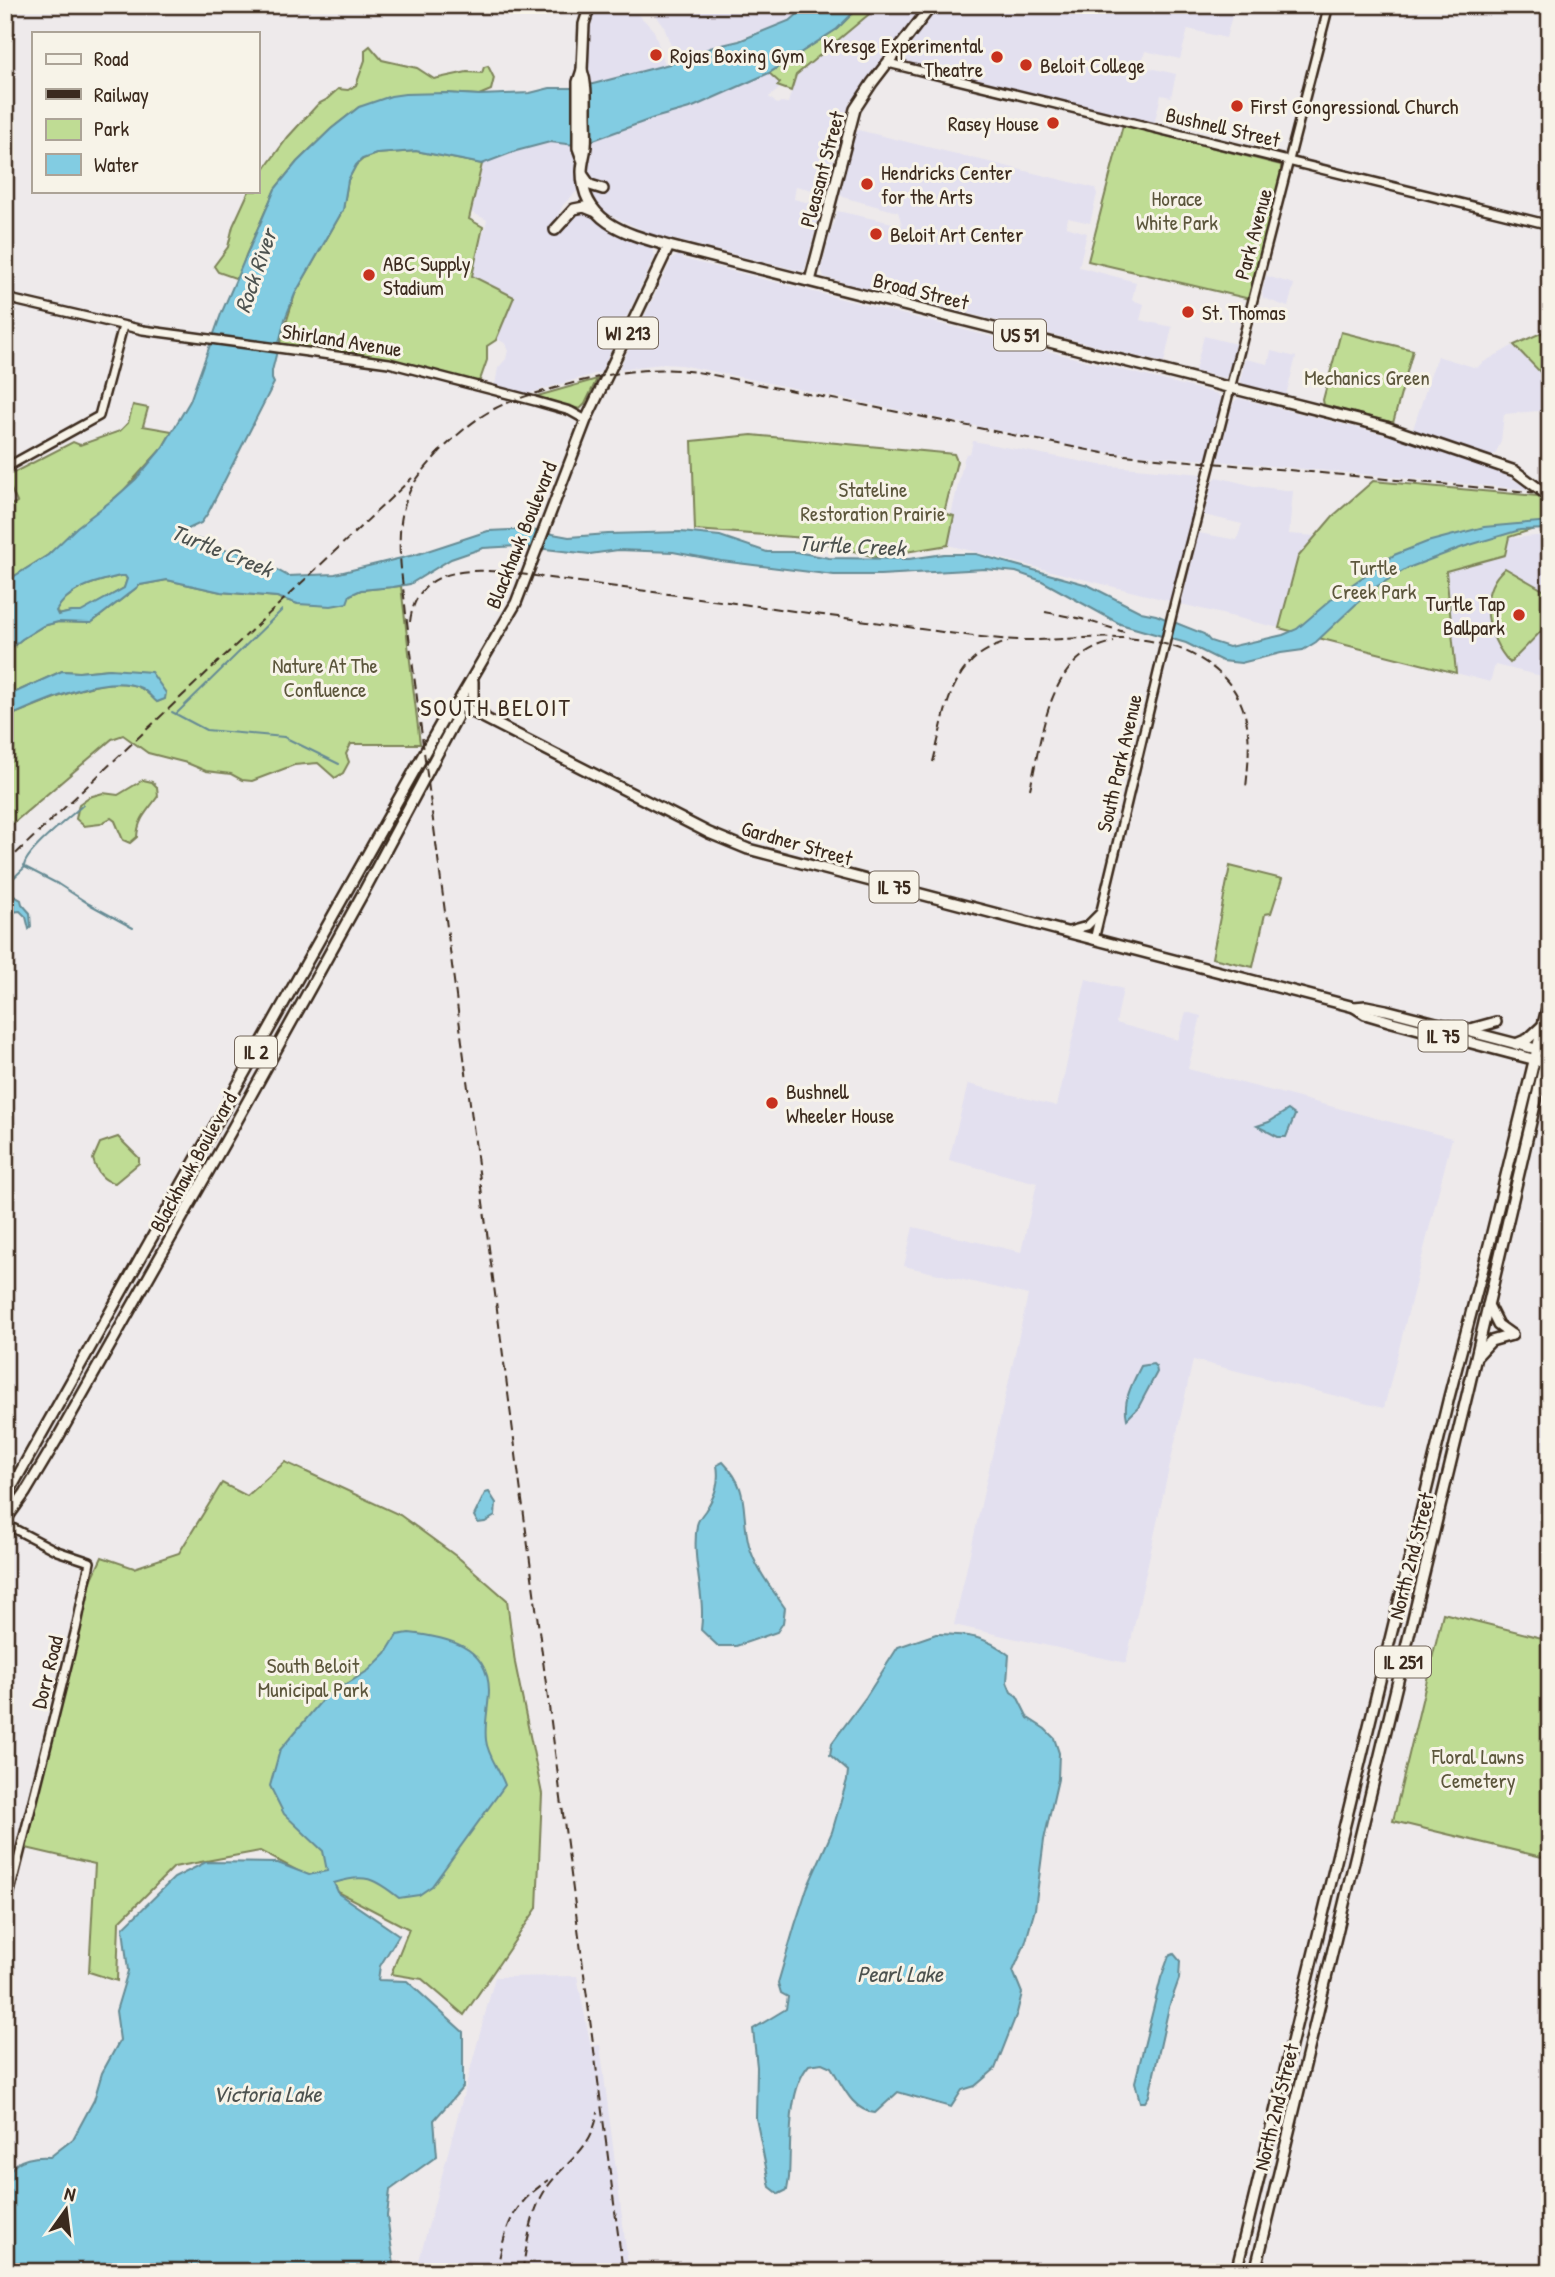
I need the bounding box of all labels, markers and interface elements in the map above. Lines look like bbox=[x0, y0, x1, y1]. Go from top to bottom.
place label: Kresge Experimental Theatre bbox=[823, 31, 983, 84]
legend bbox=[32, 32, 259, 192]
place label: Rojas Boxing Gym bbox=[670, 41, 804, 70]
text: Road bbox=[94, 44, 128, 73]
marker: Rojas Boxing Gym bbox=[648, 47, 664, 63]
marker: Kresge Experimental Theatre bbox=[989, 49, 1005, 65]
place label: Beloit College bbox=[1040, 51, 1145, 80]
marker: Beloit College bbox=[1018, 57, 1034, 73]
text: Railway bbox=[94, 80, 149, 109]
place label: First Congressional Church bbox=[1250, 92, 1458, 121]
marker: First Congressional Church bbox=[1229, 98, 1245, 114]
street label: Bushnell Street bbox=[1163, 100, 1284, 154]
street label: Pleasant Street bbox=[793, 107, 852, 230]
place label: Rasey House bbox=[948, 109, 1039, 138]
text: Park bbox=[94, 114, 129, 143]
marker: Rasey House bbox=[1045, 115, 1061, 131]
text: Water bbox=[94, 150, 139, 179]
place label: Hendricks Center for the Arts bbox=[881, 158, 1012, 211]
marker: Hendricks Center for the Arts bbox=[859, 176, 875, 192]
park label: Horace White Park bbox=[1136, 184, 1218, 237]
street label: Park Avenue bbox=[1227, 185, 1279, 283]
place label: Beloit Art Center bbox=[890, 220, 1023, 249]
water label: Rock River bbox=[226, 222, 285, 317]
marker: Beloit Art Center bbox=[868, 226, 884, 242]
place label: ABC Supply Stadium bbox=[383, 249, 471, 302]
street label: Broad Street bbox=[870, 265, 972, 317]
marker: ABC Supply Stadium bbox=[361, 267, 377, 283]
place label: St. Thomas bbox=[1202, 298, 1286, 327]
marker: St. Thomas bbox=[1180, 304, 1196, 320]
street label: Shirland Avenue bbox=[280, 316, 404, 364]
road number: WI 213 bbox=[598, 318, 658, 348]
road number: US 51 bbox=[994, 320, 1046, 350]
park label: Mechanics Green bbox=[1304, 363, 1430, 392]
street label: Blackhawk Boulevard bbox=[478, 457, 564, 613]
park label: Stateline Restoration Prairie bbox=[801, 475, 945, 528]
water label: Turtle Creek bbox=[167, 516, 280, 585]
water label: Turtle Creek bbox=[798, 527, 908, 563]
park label: Turtle Creek Park bbox=[1332, 553, 1417, 606]
place label: Turtle Tap Ballpark bbox=[1426, 589, 1505, 642]
marker: Turtle Tap Ballpark bbox=[1511, 607, 1527, 623]
park label: Nature At The Confluence bbox=[272, 651, 378, 704]
district label: SOUTH BELOIT bbox=[420, 691, 572, 723]
street label: South Park Avenue bbox=[1089, 691, 1149, 835]
street label: Gardner Street bbox=[738, 813, 857, 873]
road number: IL 75 bbox=[870, 872, 918, 902]
road number: IL 75 bbox=[1418, 1020, 1468, 1052]
road number: IL 2 bbox=[235, 1036, 277, 1068]
place label: Bushnell Wheeler House bbox=[786, 1077, 894, 1130]
street label: Blackhawk Boulevard bbox=[142, 1087, 244, 1237]
marker: Bushnell Wheeler House bbox=[764, 1095, 780, 1111]
street label: North 2nd Street bbox=[1381, 1489, 1441, 1622]
street label: Dorr Road bbox=[24, 1633, 70, 1711]
road number: IL 251 bbox=[1375, 1646, 1431, 1678]
park label: South Beloit Municipal Park bbox=[258, 1651, 369, 1704]
park label: Floral Lawns Cemetery bbox=[1431, 1742, 1524, 1795]
water label: Pearl Lake bbox=[857, 1958, 944, 1989]
street label: North 2nd Street bbox=[1246, 2040, 1306, 2173]
water label: Victoria Lake bbox=[213, 2078, 322, 2109]
north arrow bbox=[32, 2176, 102, 2246]
text: N bbox=[62, 2180, 78, 2207]

